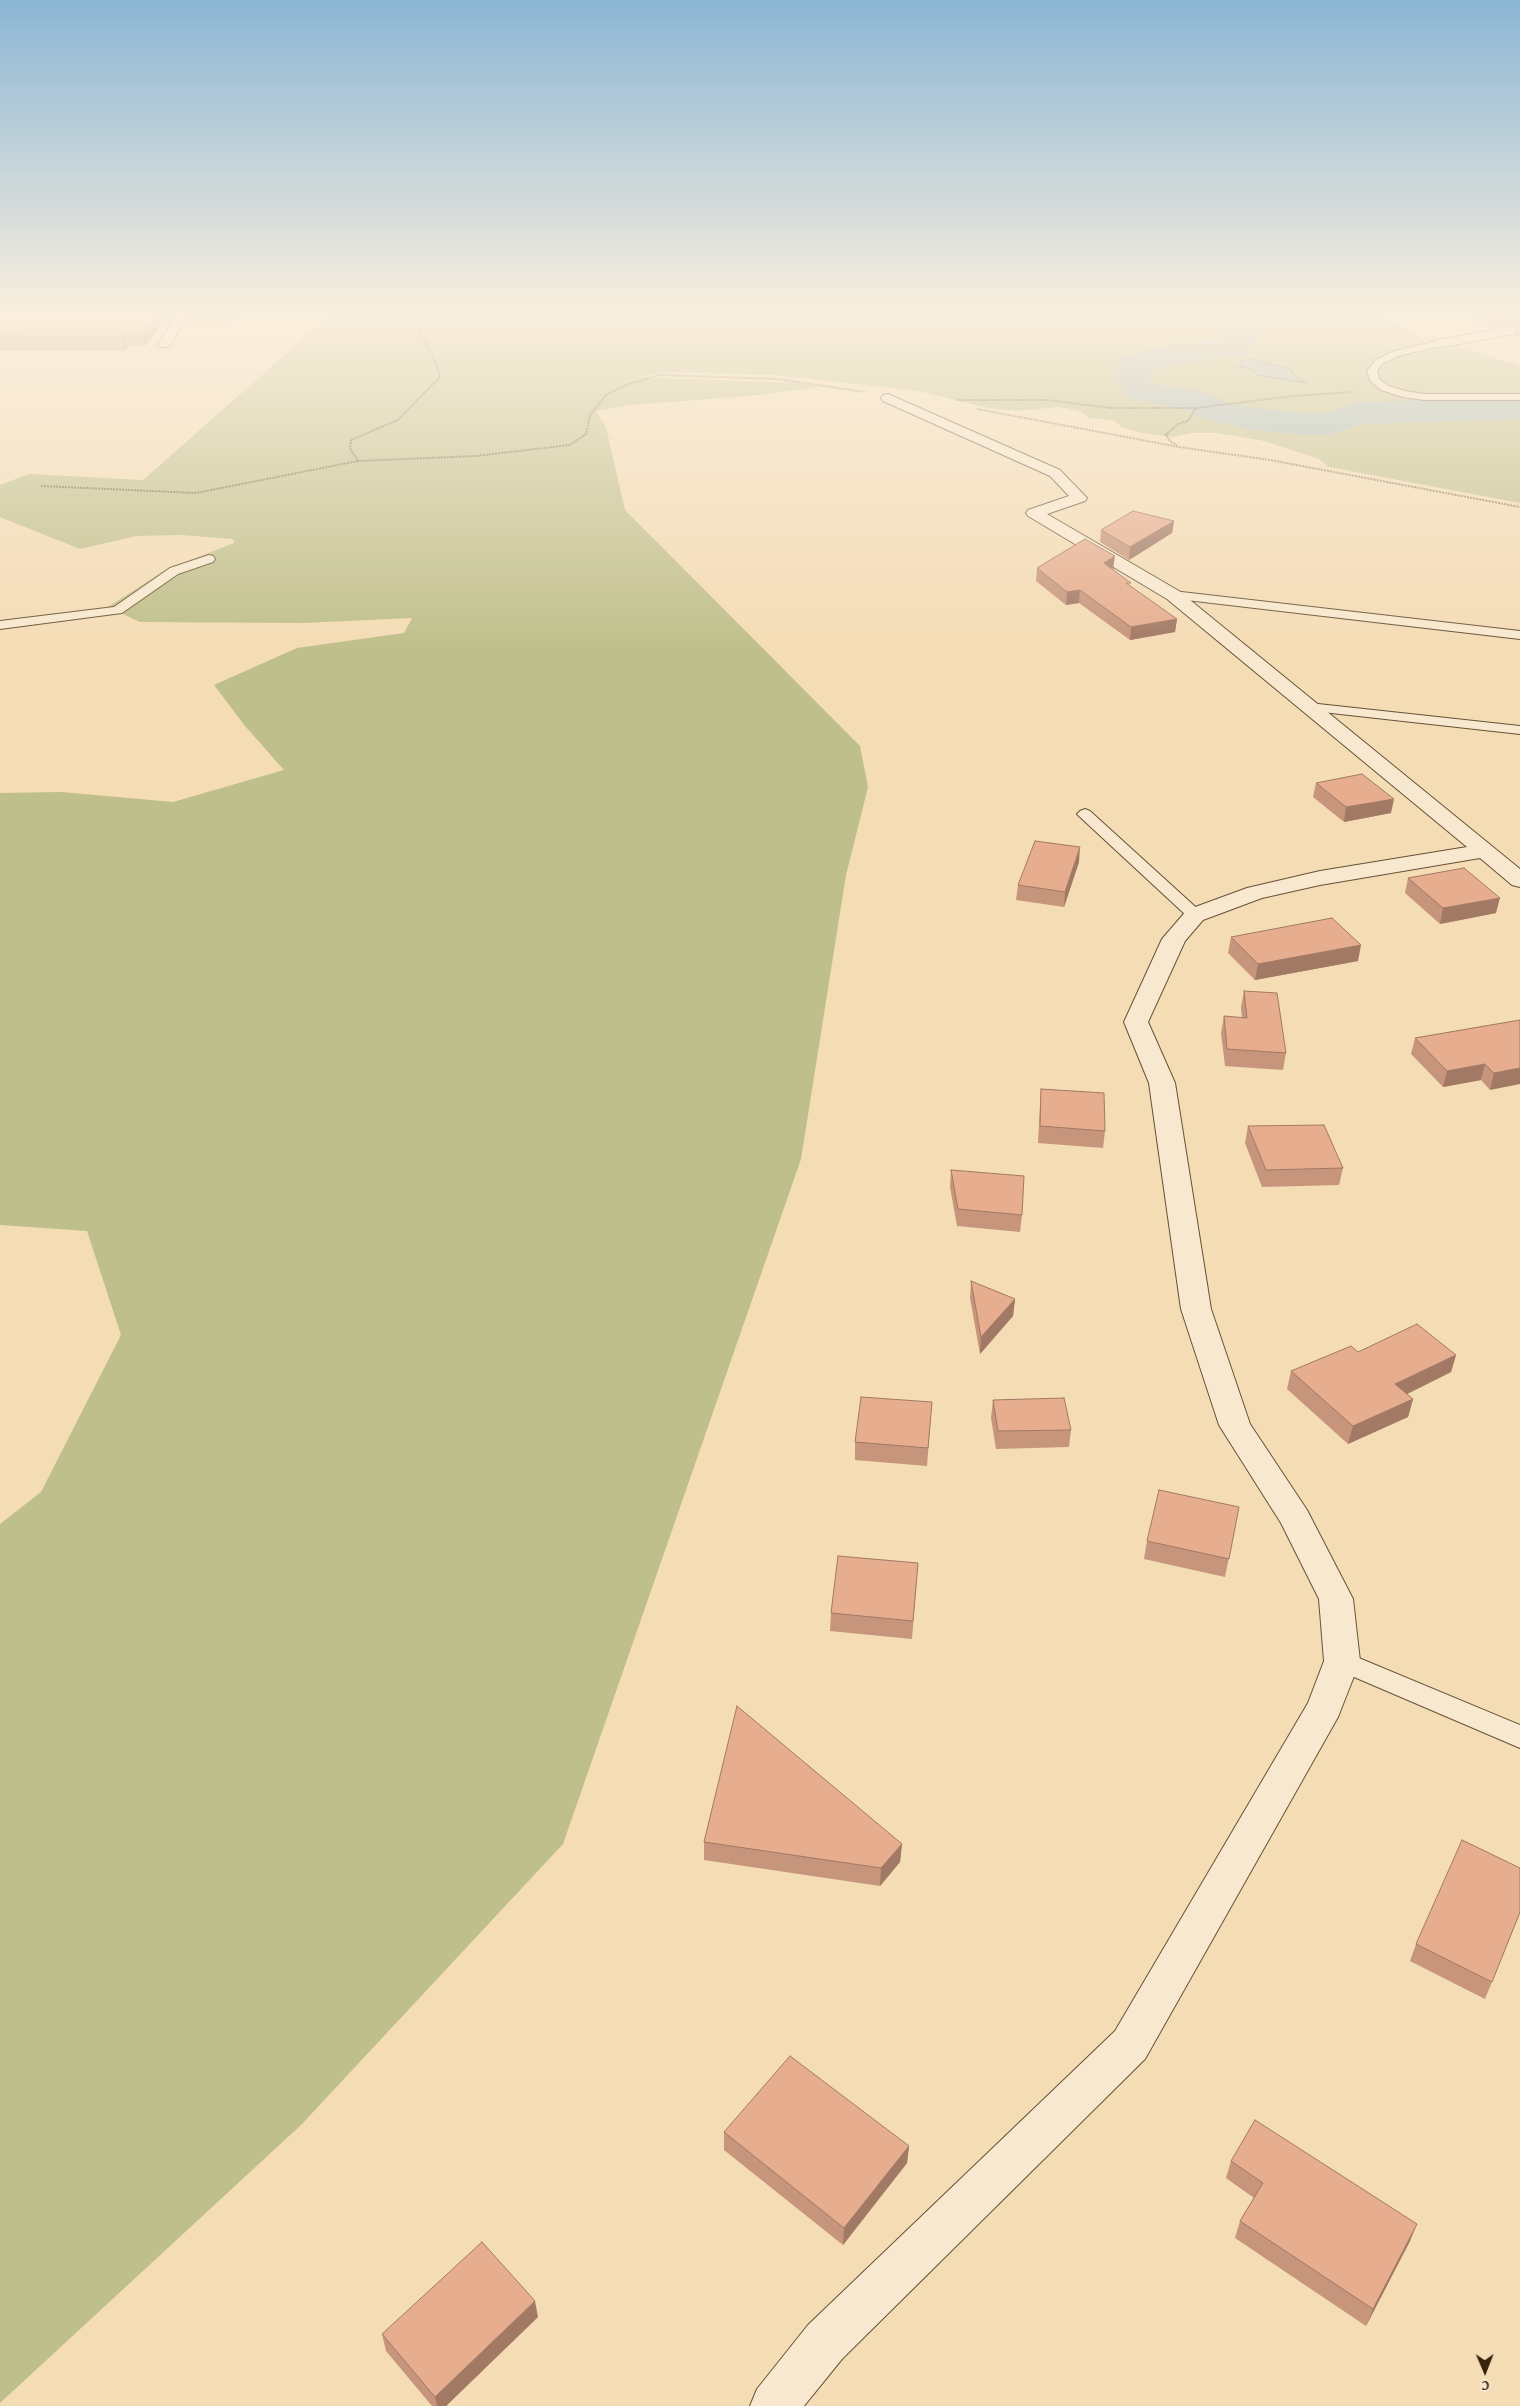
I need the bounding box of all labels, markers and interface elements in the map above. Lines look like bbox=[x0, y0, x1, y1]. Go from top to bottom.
north arrow bbox=[1460, 2346, 1510, 2396]
text: С bbox=[1481, 2376, 1489, 2396]

